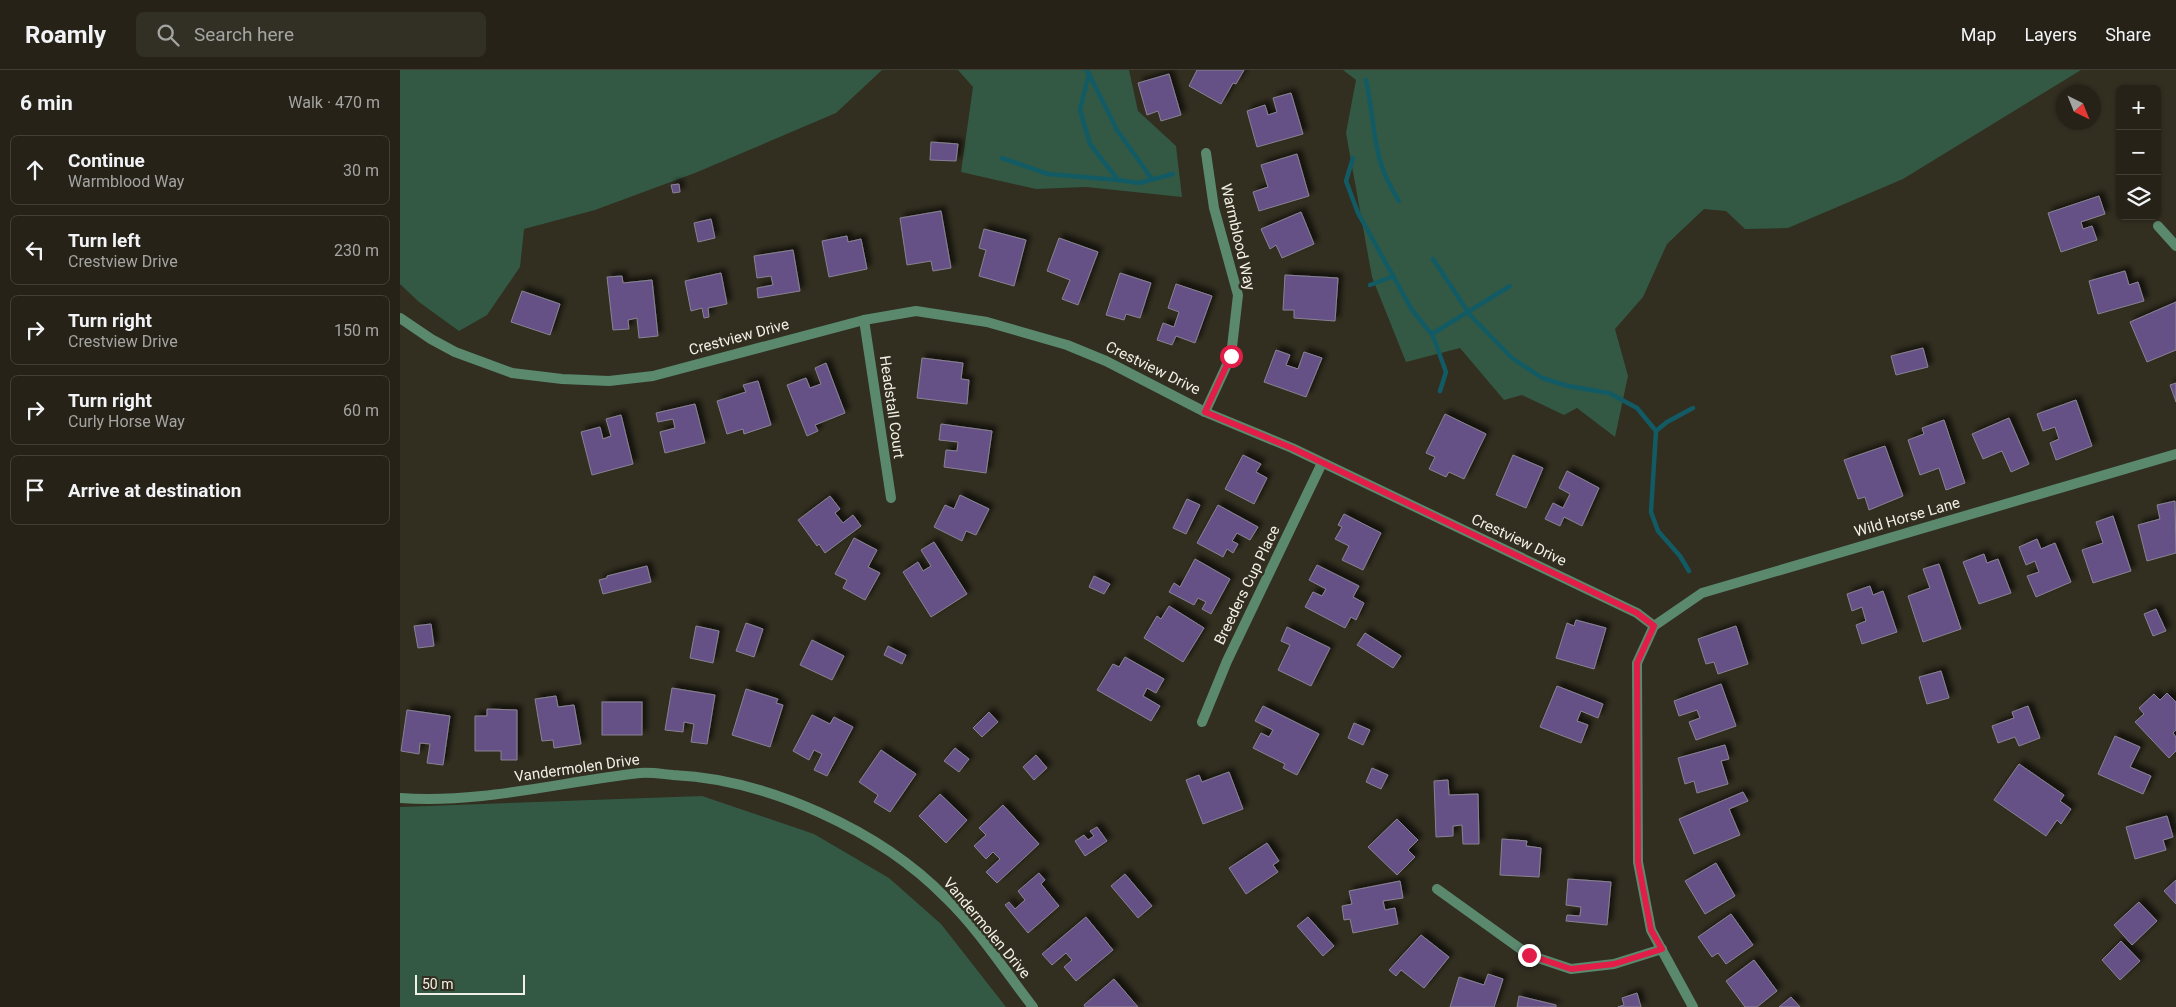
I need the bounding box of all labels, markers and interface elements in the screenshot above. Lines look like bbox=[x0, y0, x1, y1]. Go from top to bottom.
search box bbox=[136, 12, 486, 57]
text: Roamly bbox=[25, 21, 106, 49]
icon: search bbox=[154, 21, 182, 49]
text: Search here bbox=[194, 23, 294, 46]
text: Map bbox=[1961, 24, 1996, 45]
text: Layers bbox=[2024, 24, 2077, 45]
text: Share bbox=[2105, 24, 2151, 45]
north arrow bbox=[2056, 85, 2101, 130]
map controls bbox=[2116, 85, 2161, 220]
button: + bbox=[2116, 85, 2161, 130]
text: 6 min bbox=[20, 91, 73, 115]
text: Walk · 470 m bbox=[288, 93, 380, 112]
button: − bbox=[2116, 130, 2161, 175]
text: Continue bbox=[68, 149, 145, 172]
icon: ahead bbox=[21, 156, 49, 184]
text: 30 m bbox=[343, 161, 379, 180]
text: Warmblood Way bbox=[68, 172, 184, 191]
button: layers bbox=[2116, 175, 2161, 220]
street label: Warmblood Way bbox=[1217, 182, 1259, 292]
text: Turn left bbox=[68, 229, 141, 252]
icon: left bbox=[21, 236, 49, 264]
text: 230 m bbox=[334, 241, 379, 260]
text: Crestview Drive bbox=[68, 252, 178, 271]
text: Turn right bbox=[68, 309, 152, 332]
street label: Crestview Drive bbox=[687, 315, 791, 359]
icon: right bbox=[21, 316, 49, 344]
text: 150 m bbox=[334, 321, 379, 340]
text: Crestview Drive bbox=[68, 332, 178, 351]
street label: Crestview Drive bbox=[1103, 337, 1203, 399]
route start bbox=[1220, 345, 1243, 368]
street label: Headstall Court bbox=[876, 354, 908, 460]
text: Turn right bbox=[68, 389, 152, 412]
icon: right bbox=[21, 396, 49, 424]
text: 60 m bbox=[343, 401, 379, 420]
text: Curly Horse Way bbox=[68, 412, 185, 431]
icon: arrive bbox=[21, 476, 49, 504]
text: Arrive at destination bbox=[68, 479, 241, 502]
street label: Wild Horse Lane bbox=[1852, 493, 1962, 541]
street label: Crestview Drive bbox=[1469, 510, 1569, 570]
street label: Breeders Cup Place bbox=[1210, 522, 1284, 648]
street label: Vandermolen Drive bbox=[513, 750, 641, 786]
street label: Vandermolen Drive bbox=[940, 874, 1034, 982]
route end bbox=[1518, 944, 1541, 967]
scale bar bbox=[415, 972, 525, 995]
text: 50 m bbox=[422, 976, 454, 992]

